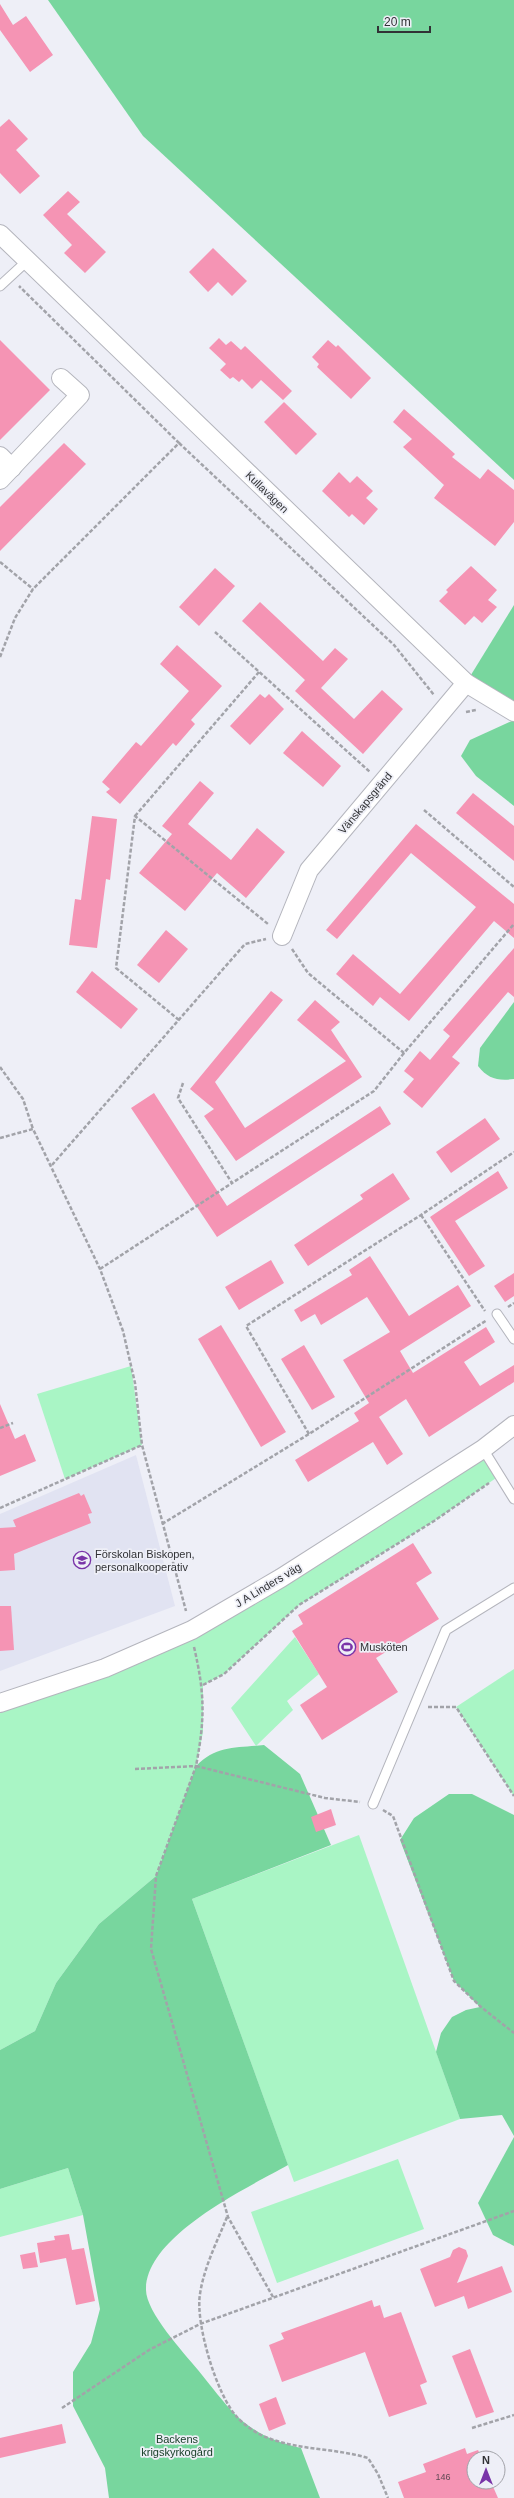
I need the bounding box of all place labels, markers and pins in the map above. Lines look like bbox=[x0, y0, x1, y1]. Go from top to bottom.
place label: Förskolan Biskopen, personalkooperativ bbox=[95, 1548, 195, 1573]
school or university icon: Förskolan Biskopen, personalkooperativ bbox=[72, 1550, 92, 1570]
sports icon: Musköten bbox=[337, 1637, 357, 1657]
place label: Musköten bbox=[360, 1641, 408, 1653]

